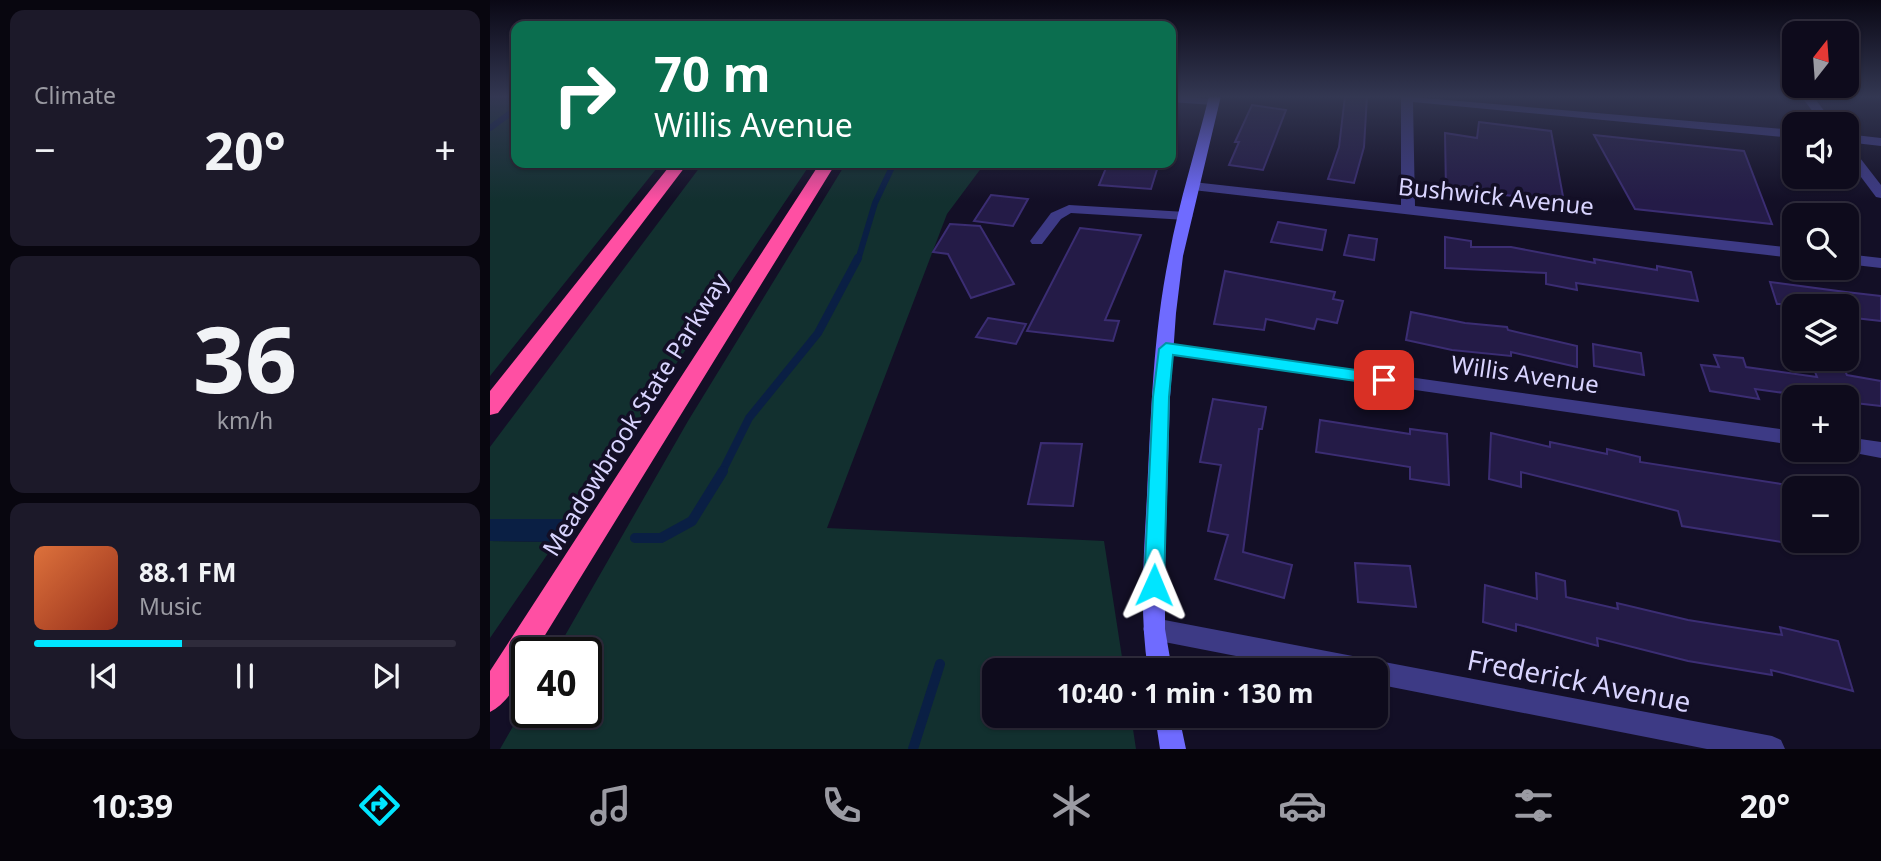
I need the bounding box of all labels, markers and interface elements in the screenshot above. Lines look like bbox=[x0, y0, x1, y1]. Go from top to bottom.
north arrow bbox=[1782, 21, 1858, 98]
map controls bbox=[1782, 21, 1859, 553]
text: 70 m bbox=[654, 40, 771, 106]
icon: right bbox=[539, 49, 630, 140]
text: Climate bbox=[34, 79, 116, 111]
text: Willis Avenue bbox=[654, 103, 853, 146]
button: sound bbox=[1782, 112, 1859, 189]
text: 20° bbox=[204, 114, 286, 185]
text: − bbox=[34, 123, 56, 175]
text: + bbox=[434, 123, 456, 175]
street label: Bushwick Avenue bbox=[1397, 169, 1596, 222]
button: search bbox=[1782, 203, 1859, 280]
street label: Meadowbrook State Parkway bbox=[534, 266, 736, 562]
button: layers bbox=[1782, 294, 1859, 371]
text: 36 bbox=[193, 296, 297, 420]
street label: Willis Avenue bbox=[1449, 347, 1601, 400]
pin bbox=[1354, 350, 1414, 410]
icon: arrive bbox=[1365, 361, 1403, 399]
button: + bbox=[1782, 385, 1859, 462]
text: km/h bbox=[217, 404, 273, 436]
button: − bbox=[1782, 476, 1859, 553]
position arrow bbox=[1117, 548, 1191, 622]
text: 88.1 FM bbox=[139, 554, 236, 590]
text: Music bbox=[139, 590, 202, 622]
speed limit sign: 40 bbox=[511, 637, 602, 728]
street label: Frederick Avenue bbox=[1464, 640, 1694, 720]
icon: previous bbox=[85, 657, 123, 695]
icon: pause bbox=[226, 657, 264, 695]
icon: next bbox=[367, 657, 405, 695]
text: 10:40 · 1 min · 130 m bbox=[1057, 675, 1313, 711]
icon: directions bbox=[355, 781, 404, 830]
icon: music bbox=[586, 781, 635, 830]
icon: phone bbox=[817, 781, 866, 830]
icon: climate bbox=[1047, 781, 1096, 830]
icon: car bbox=[1278, 781, 1327, 830]
icon: filters bbox=[1509, 781, 1558, 830]
text: 10:39 bbox=[91, 784, 173, 827]
text: 20° bbox=[1740, 784, 1790, 827]

